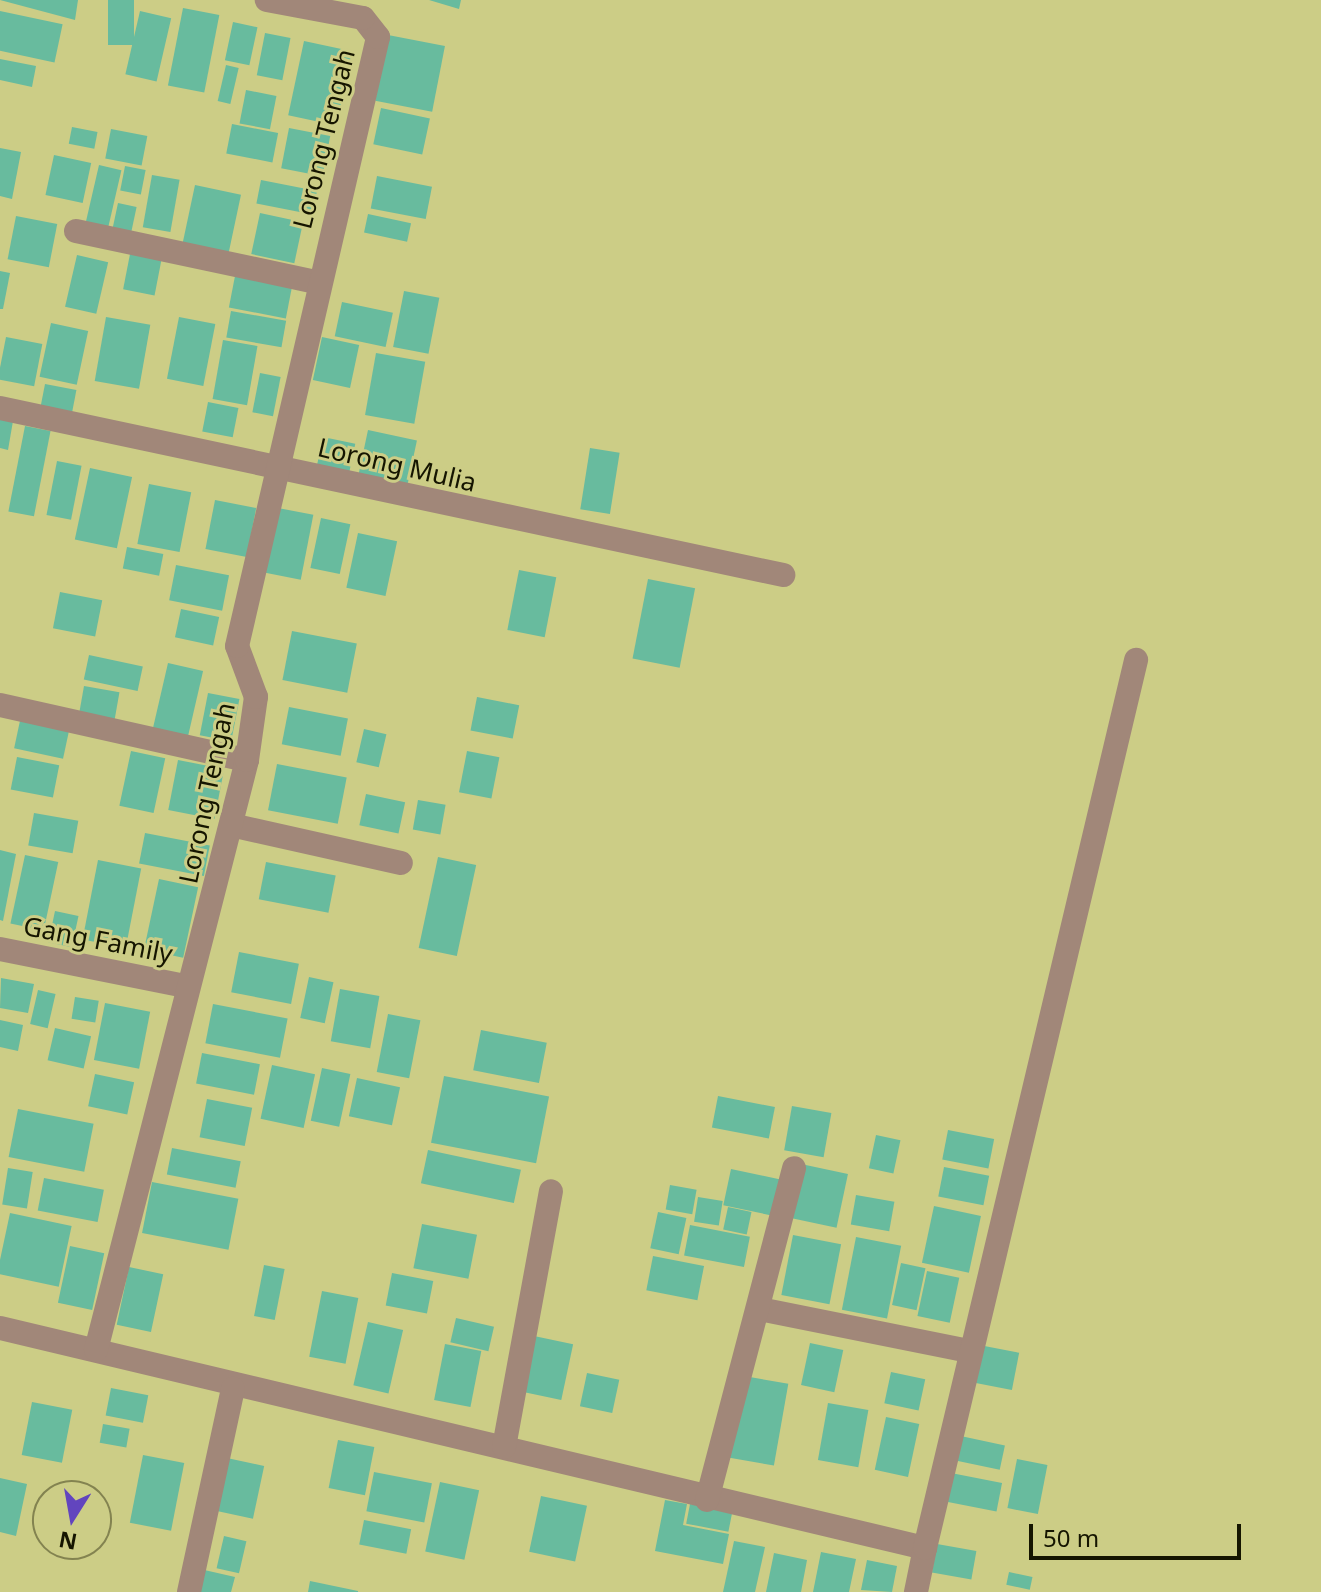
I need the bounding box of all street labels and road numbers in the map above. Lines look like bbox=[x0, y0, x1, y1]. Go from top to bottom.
street label: Lorong Tengah bbox=[287, 46, 361, 232]
street label: Lorong Mulia bbox=[315, 432, 479, 498]
street label: Lorong Tengah bbox=[173, 700, 241, 886]
street label: Gang Family bbox=[21, 910, 175, 970]

